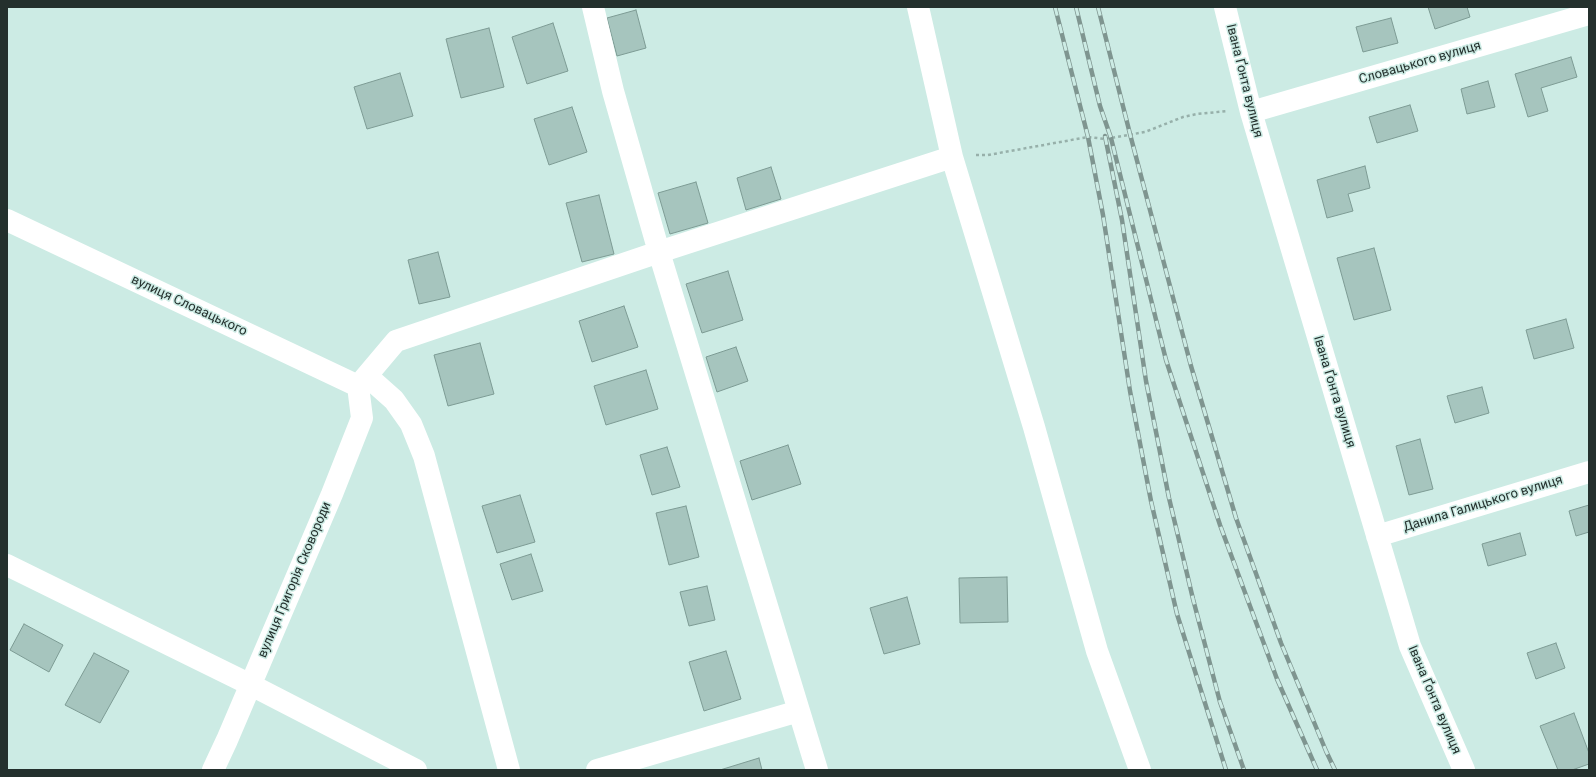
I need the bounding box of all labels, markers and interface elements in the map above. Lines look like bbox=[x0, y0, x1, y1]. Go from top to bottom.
street label: Івана Ґонта вулиця bbox=[1222, 23, 1266, 139]
street label: Словацького вулиця bbox=[1357, 38, 1483, 88]
street label: вулиця Словацького bbox=[129, 272, 249, 340]
street label: Івана Ґонта вулиця bbox=[1310, 334, 1358, 450]
street label: Данила Галицького вулиця bbox=[1401, 472, 1565, 536]
street label: вулиця Григорія Сковороди bbox=[255, 500, 335, 660]
street label: Івана Ґонта вулиця bbox=[1404, 643, 1464, 757]

